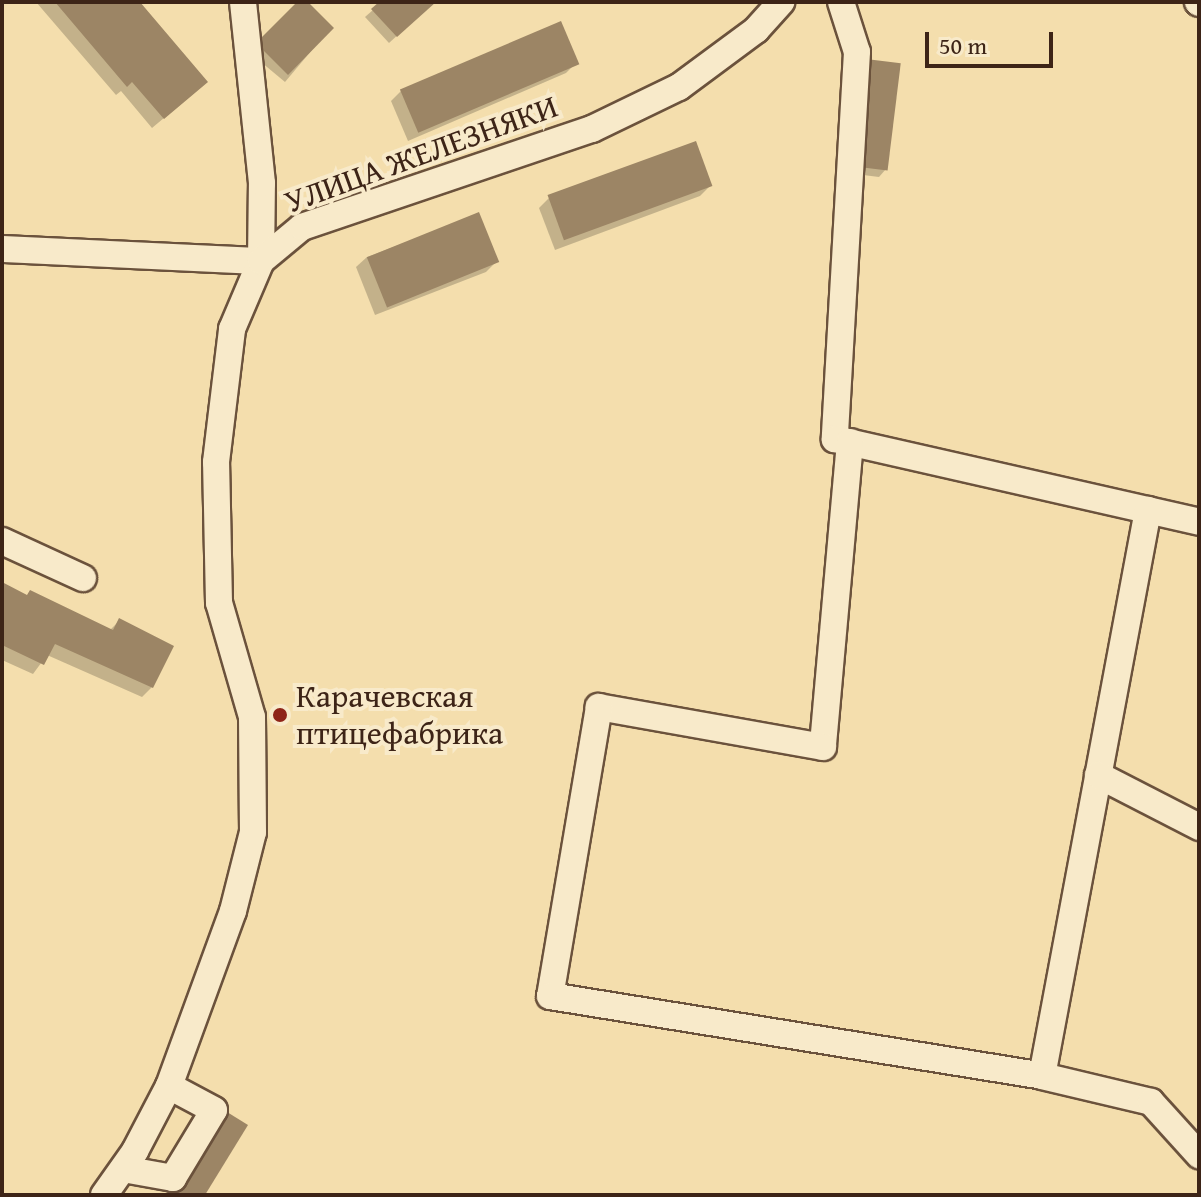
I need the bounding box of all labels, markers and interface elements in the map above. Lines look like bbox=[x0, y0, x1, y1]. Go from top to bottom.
scale bar bbox=[929, 16, 1057, 66]
text: 50 m bbox=[939, 28, 987, 63]
street label: УЛИЦА ЖЕЛЕЗНЯКИ bbox=[279, 87, 563, 221]
place label: Карачевская птицефабрика bbox=[296, 678, 503, 753]
marker: Карачевская птицефабрика bbox=[271, 706, 289, 724]

